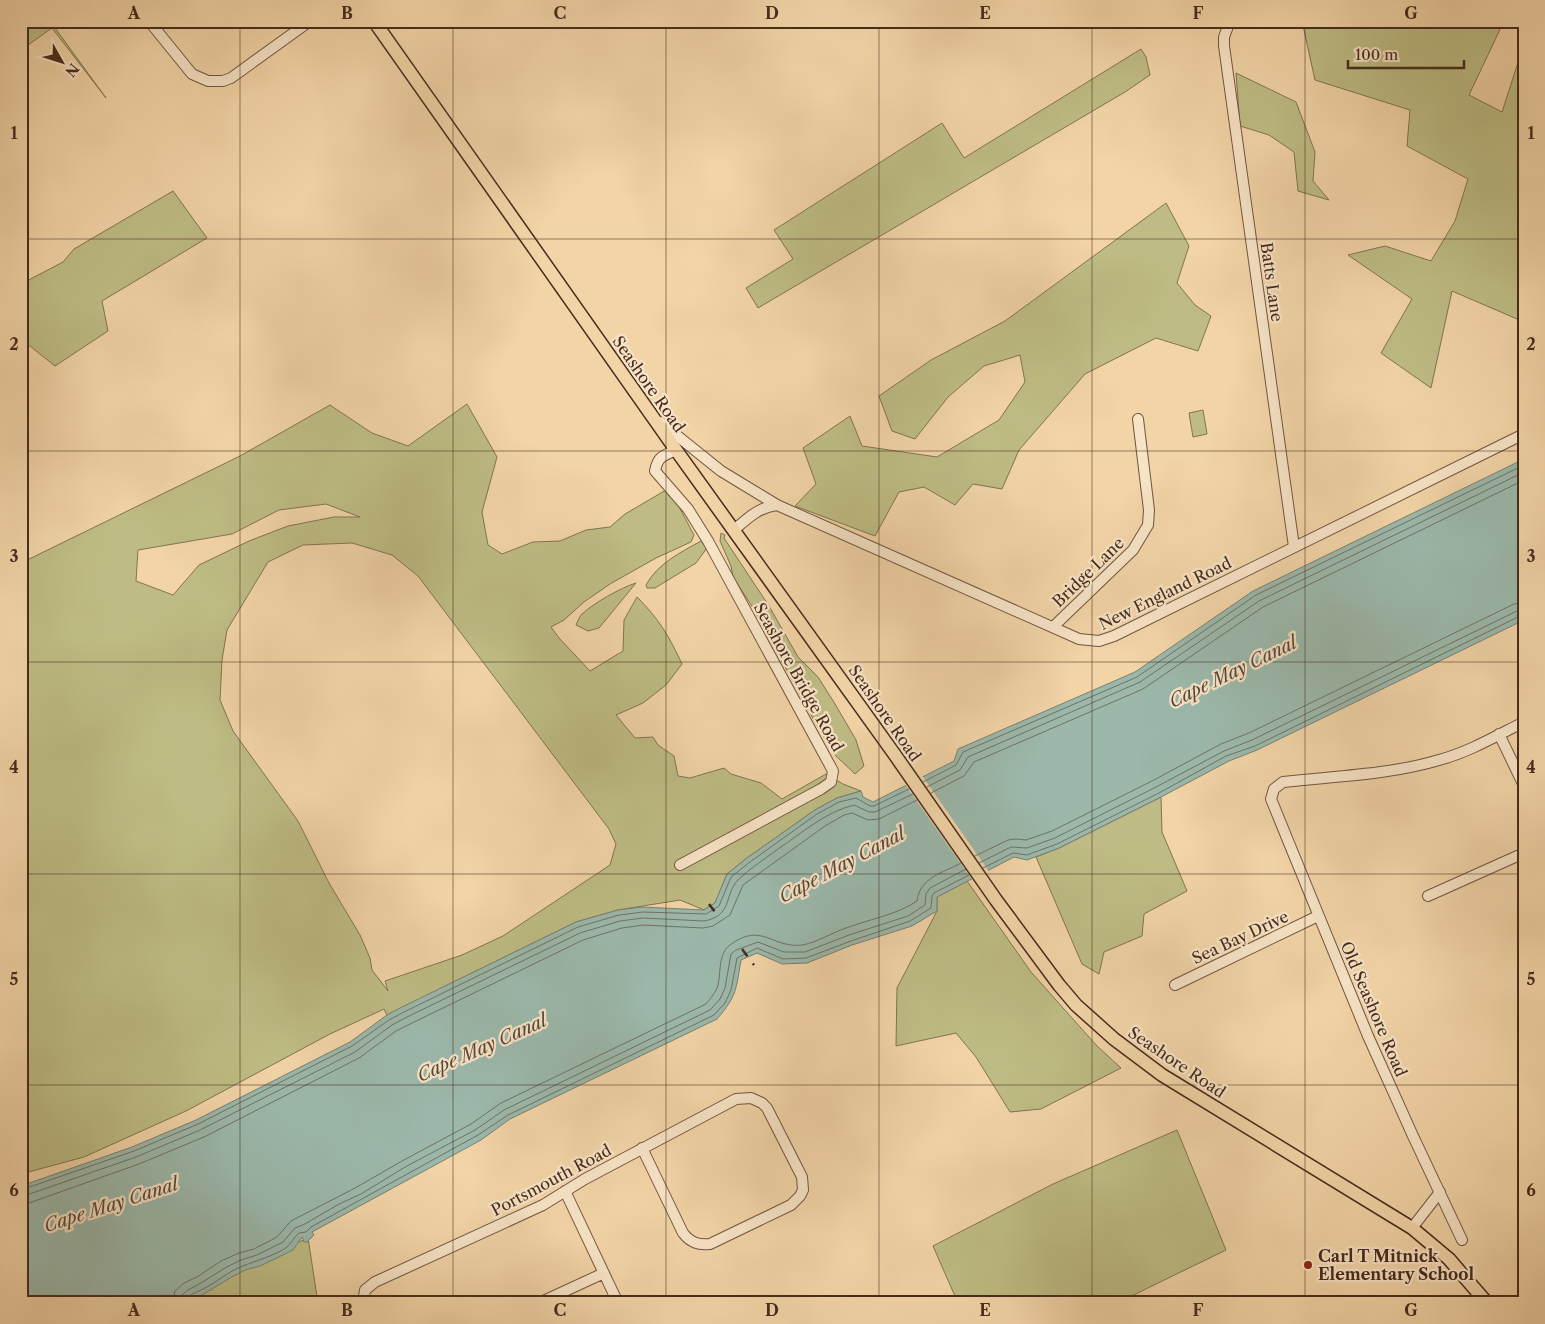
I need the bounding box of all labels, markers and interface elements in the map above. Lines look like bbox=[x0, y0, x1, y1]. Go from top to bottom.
text: A bbox=[127, 3, 141, 23]
text: B bbox=[341, 3, 353, 23]
text: C bbox=[554, 3, 566, 23]
text: D bbox=[765, 3, 779, 23]
text: E bbox=[979, 3, 991, 23]
text: F bbox=[1193, 3, 1204, 23]
text: G bbox=[1404, 3, 1418, 23]
north arrow bbox=[38, 38, 88, 88]
scale bar bbox=[1348, 38, 1464, 70]
text: 100 m bbox=[1355, 45, 1398, 64]
text: N bbox=[61, 60, 83, 81]
text: 1 bbox=[10, 123, 18, 143]
text: 1 bbox=[1527, 123, 1535, 143]
street label: Batts Lane bbox=[1257, 241, 1287, 323]
street label: Seashore Road bbox=[608, 332, 690, 436]
text: 2 bbox=[9, 334, 19, 354]
text: 2 bbox=[1526, 334, 1536, 354]
street label: Bridge Lane bbox=[1048, 533, 1128, 611]
text: 3 bbox=[9, 546, 19, 566]
text: 3 bbox=[1526, 546, 1536, 566]
street label: New England Road bbox=[1096, 552, 1235, 634]
street label: Seashore Bridge Road bbox=[750, 599, 848, 755]
water label: Cape May Canal bbox=[1165, 630, 1303, 713]
street label: Seashore Road bbox=[844, 661, 926, 765]
text: 4 bbox=[9, 757, 19, 777]
text: 4 bbox=[1526, 757, 1536, 777]
water label: Cape May Canal bbox=[775, 821, 911, 908]
street label: Sea Bay Drive bbox=[1188, 906, 1292, 968]
street label: Old Seashore Road bbox=[1336, 938, 1412, 1080]
text: 5 bbox=[10, 969, 19, 989]
text: 5 bbox=[1527, 969, 1536, 989]
water label: Cape May Canal bbox=[414, 1009, 552, 1087]
street label: Seashore Road bbox=[1125, 1022, 1230, 1102]
street label: Portsmouth Road bbox=[487, 1140, 615, 1220]
water label: Cape May Canal bbox=[41, 1172, 183, 1237]
text: 6 bbox=[9, 1180, 19, 1200]
text: 6 bbox=[1526, 1180, 1536, 1200]
place label: Carl T Mitnick Elementary School bbox=[1318, 1246, 1474, 1284]
marker: Carl T Mitnick Elementary School bbox=[1302, 1259, 1314, 1271]
text: A bbox=[127, 1300, 141, 1320]
text: B bbox=[341, 1300, 353, 1320]
text: C bbox=[554, 1300, 566, 1320]
text: D bbox=[765, 1300, 779, 1320]
text: E bbox=[979, 1300, 991, 1320]
text: F bbox=[1193, 1300, 1204, 1320]
text: G bbox=[1404, 1300, 1418, 1320]

